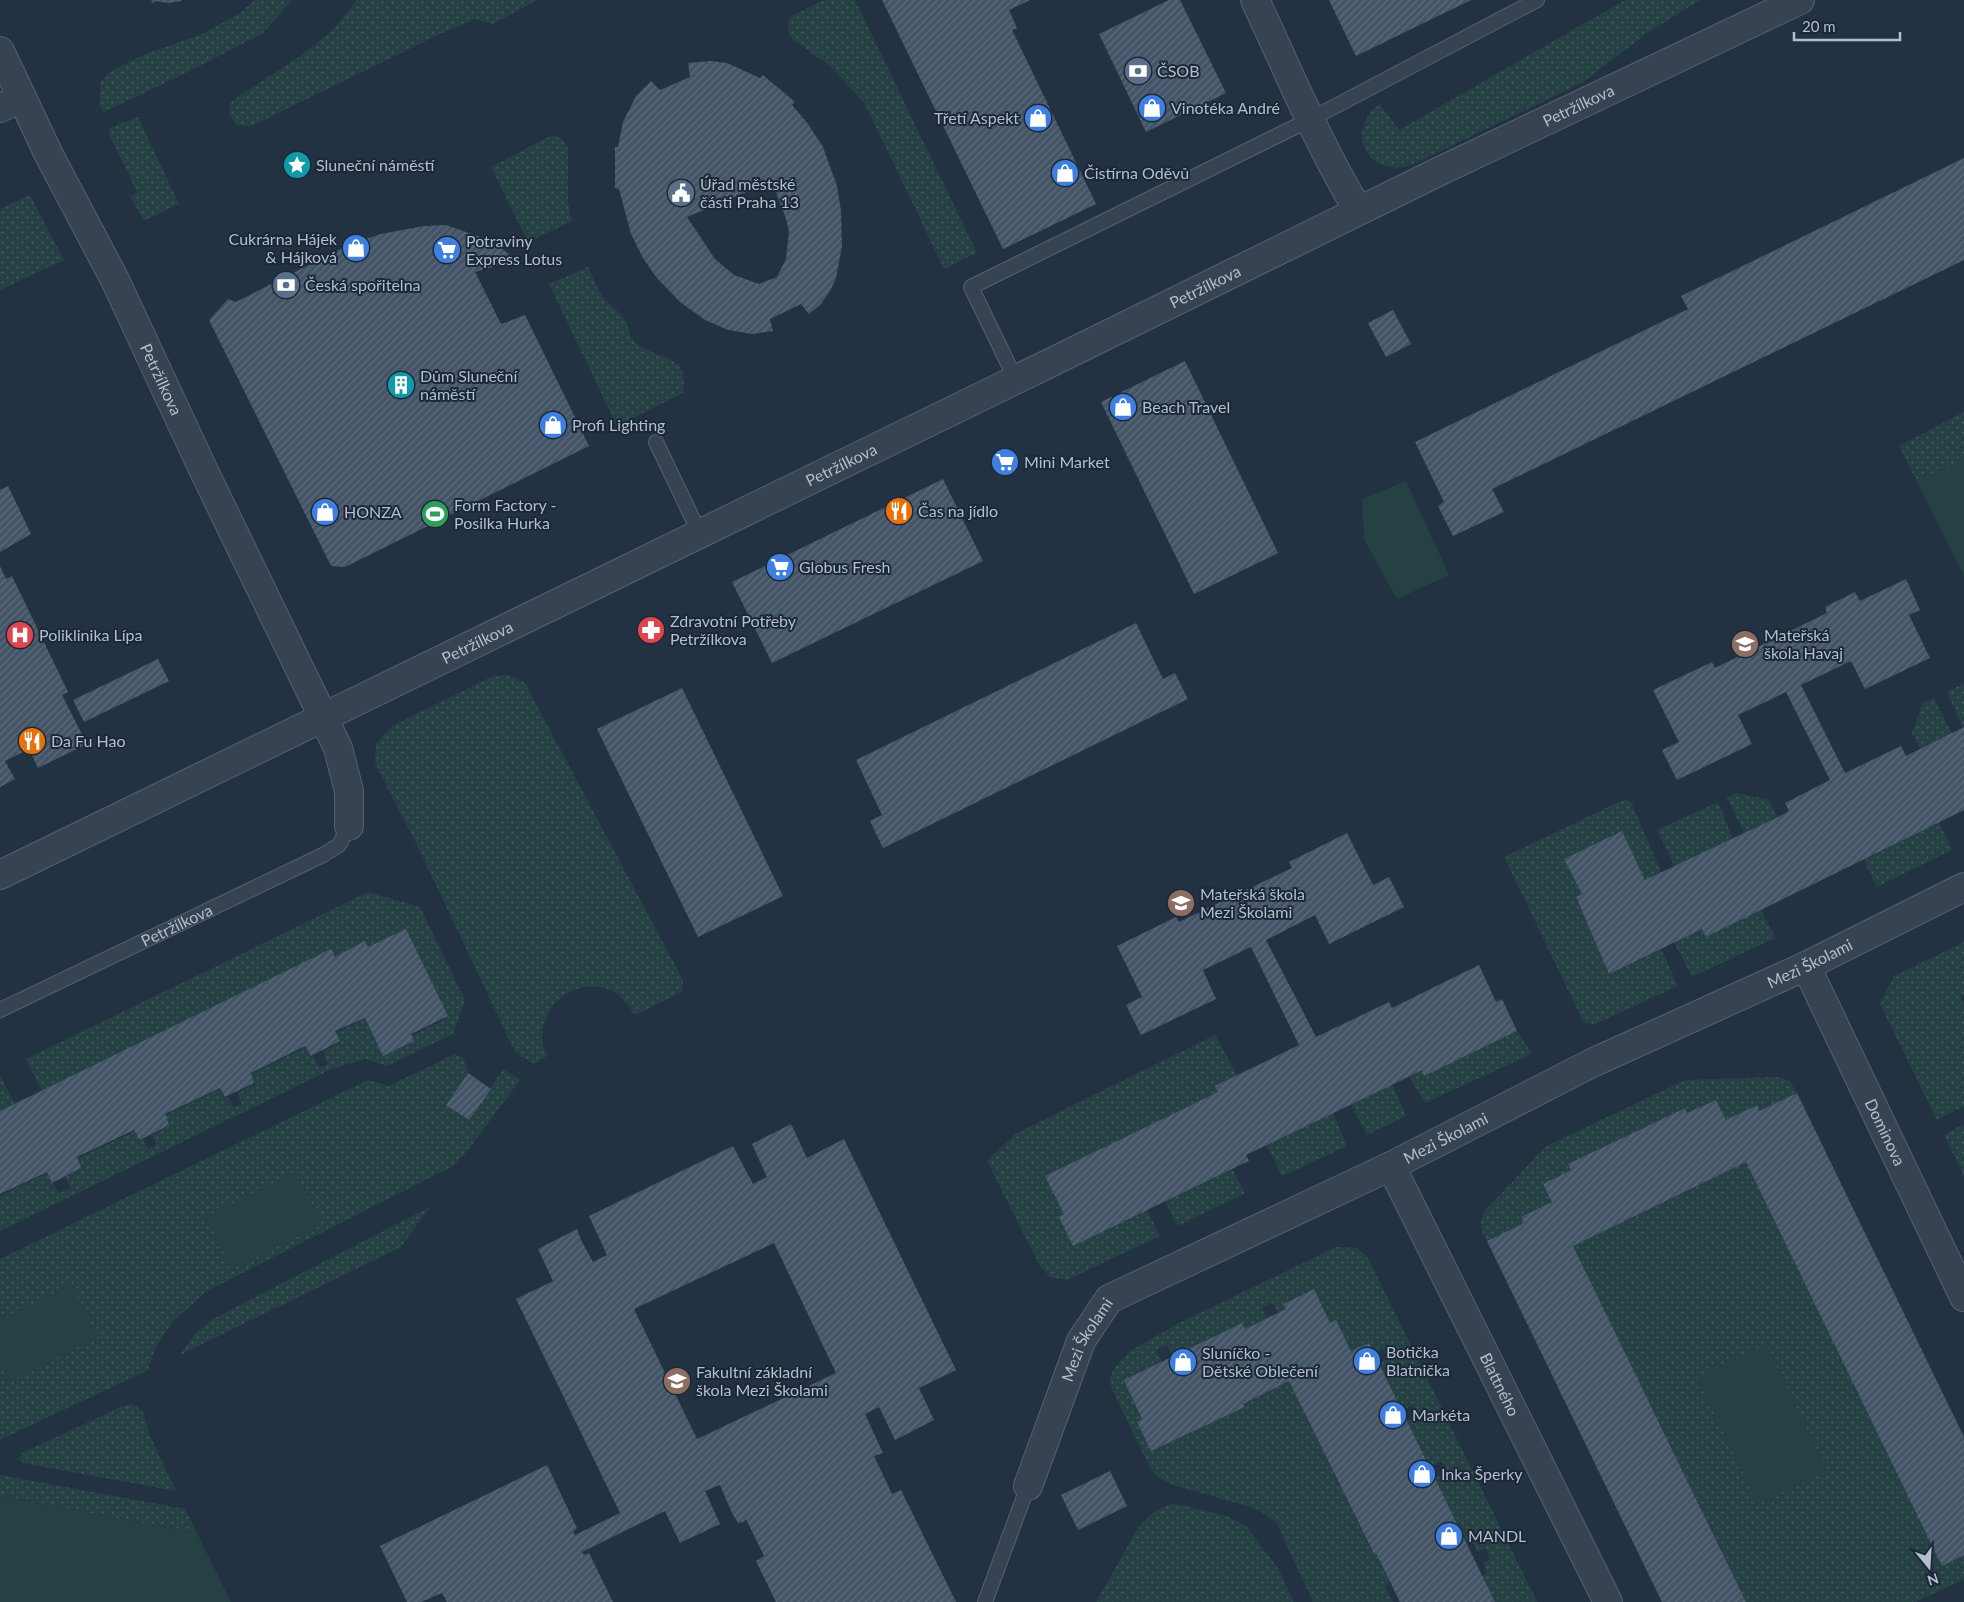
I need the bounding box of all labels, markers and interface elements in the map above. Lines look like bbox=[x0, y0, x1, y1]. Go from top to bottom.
scale bar bbox=[1794, 10, 1900, 42]
text: 20 m bbox=[1802, 17, 1836, 35]
bank icon: ČSOB bbox=[1123, 56, 1153, 86]
place label: ČSOB bbox=[1157, 61, 1200, 80]
street label: Petržílkova bbox=[1539, 80, 1617, 130]
shop icon: Vinotéka André bbox=[1137, 93, 1167, 123]
place label: Vinotéka André bbox=[1171, 98, 1280, 117]
shop icon: Třetí Aspekt bbox=[1023, 103, 1053, 133]
place label: Třetí Aspekt bbox=[934, 108, 1019, 127]
place icon: Sluneční náměstí bbox=[282, 150, 312, 180]
place label: Sluneční náměstí bbox=[316, 155, 436, 174]
shop icon: Čistírna Oděvů bbox=[1050, 158, 1080, 188]
place label: Čistírna Oděvů bbox=[1084, 163, 1189, 182]
place label: Úřad městské části Praha 13 bbox=[700, 174, 799, 211]
public building icon: Úřad městské části Praha 13 bbox=[666, 178, 696, 208]
place label: Cukrárna Hájek & Hájková bbox=[229, 229, 338, 266]
place label: Potraviny Express Lotus bbox=[466, 231, 562, 268]
shop icon: Cukrárna Hájek & Hájková bbox=[341, 233, 371, 263]
supermarket icon: Potraviny Express Lotus bbox=[432, 235, 462, 265]
street label: Petržílkova bbox=[1166, 261, 1244, 312]
bank icon: Česká spořitelna bbox=[271, 270, 301, 300]
place label: Česká spořitelna bbox=[305, 275, 421, 294]
street label: Petržílkova bbox=[137, 340, 187, 418]
place label: Dům Sluneční náměstí bbox=[420, 366, 518, 403]
building icon: Dům Sluneční náměstí bbox=[386, 370, 416, 400]
shop icon: Beach Travel bbox=[1108, 392, 1138, 422]
place label: Beach Travel bbox=[1142, 397, 1230, 416]
shop icon: Profi Lighting bbox=[538, 410, 568, 440]
place label: Profi Lighting bbox=[572, 415, 665, 434]
street label: Petržílkova bbox=[802, 439, 880, 490]
supermarket icon: Mini Market bbox=[990, 447, 1020, 477]
place label: Mini Market bbox=[1024, 452, 1110, 471]
place label: Form Factory - Posilka Hurka bbox=[454, 495, 557, 532]
restaurant icon: Čas na jídlo bbox=[884, 496, 914, 526]
shop icon: HONZA bbox=[310, 497, 340, 527]
sports icon: Form Factory - Posilka Hurka bbox=[420, 499, 450, 529]
place label: Čas na jídlo bbox=[918, 501, 998, 520]
place label: HONZA bbox=[344, 502, 402, 521]
supermarket icon: Globus Fresh bbox=[765, 552, 795, 582]
place label: Globus Fresh bbox=[799, 557, 891, 576]
place label: Zdravotní Potřeby Petržílkova bbox=[670, 611, 797, 648]
pharmacy icon: Zdravotní Potřeby Petržílkova bbox=[636, 615, 666, 645]
street label: Petržílkova bbox=[438, 616, 516, 667]
hospital icon: Poliklinika Lípa bbox=[5, 620, 35, 650]
place label: Poliklinika Lípa bbox=[39, 625, 143, 644]
place label: Mateřská škola Havaj bbox=[1764, 625, 1843, 662]
school or university icon: Mateřská škola Havaj bbox=[1730, 629, 1760, 659]
restaurant icon: Da Fu Hao bbox=[17, 726, 47, 756]
place label: Da Fu Hao bbox=[51, 731, 125, 750]
place label: Mateřská škola Mezi Školami bbox=[1200, 884, 1305, 921]
school or university icon: Mateřská škola Mezi Školami bbox=[1166, 888, 1196, 918]
street label: Petržílkova bbox=[138, 900, 215, 950]
street label: Mezi Školami bbox=[1764, 934, 1855, 991]
street label: Dominova bbox=[1862, 1095, 1910, 1168]
street label: Mezi Školami bbox=[1400, 1108, 1491, 1167]
street label: Mezi Školami bbox=[1057, 1294, 1116, 1384]
place label: Botička Blatnička bbox=[1386, 1342, 1450, 1379]
place label: Sluníčko - Dětské Oblečení bbox=[1202, 1343, 1319, 1380]
shop icon: Botička Blatnička bbox=[1352, 1346, 1382, 1376]
shop icon: Sluníčko - Dětské Oblečení bbox=[1168, 1347, 1198, 1377]
street label: Blattného bbox=[1476, 1349, 1524, 1419]
place label: Fakultní základní škola Mezi Školami bbox=[696, 1362, 828, 1399]
school or university icon: Fakultní základní škola Mezi Školami bbox=[662, 1366, 692, 1396]
shop icon: Markéta bbox=[1378, 1400, 1408, 1430]
place label: Markéta bbox=[1412, 1405, 1470, 1424]
shop icon: Inka Šperky bbox=[1407, 1459, 1437, 1489]
place label: Inka Šperky bbox=[1441, 1464, 1523, 1483]
shop icon: MANDL bbox=[1434, 1521, 1464, 1551]
place label: MANDL bbox=[1468, 1526, 1526, 1545]
north arrow bbox=[1904, 1542, 1954, 1592]
text: N bbox=[1925, 1570, 1941, 1590]

